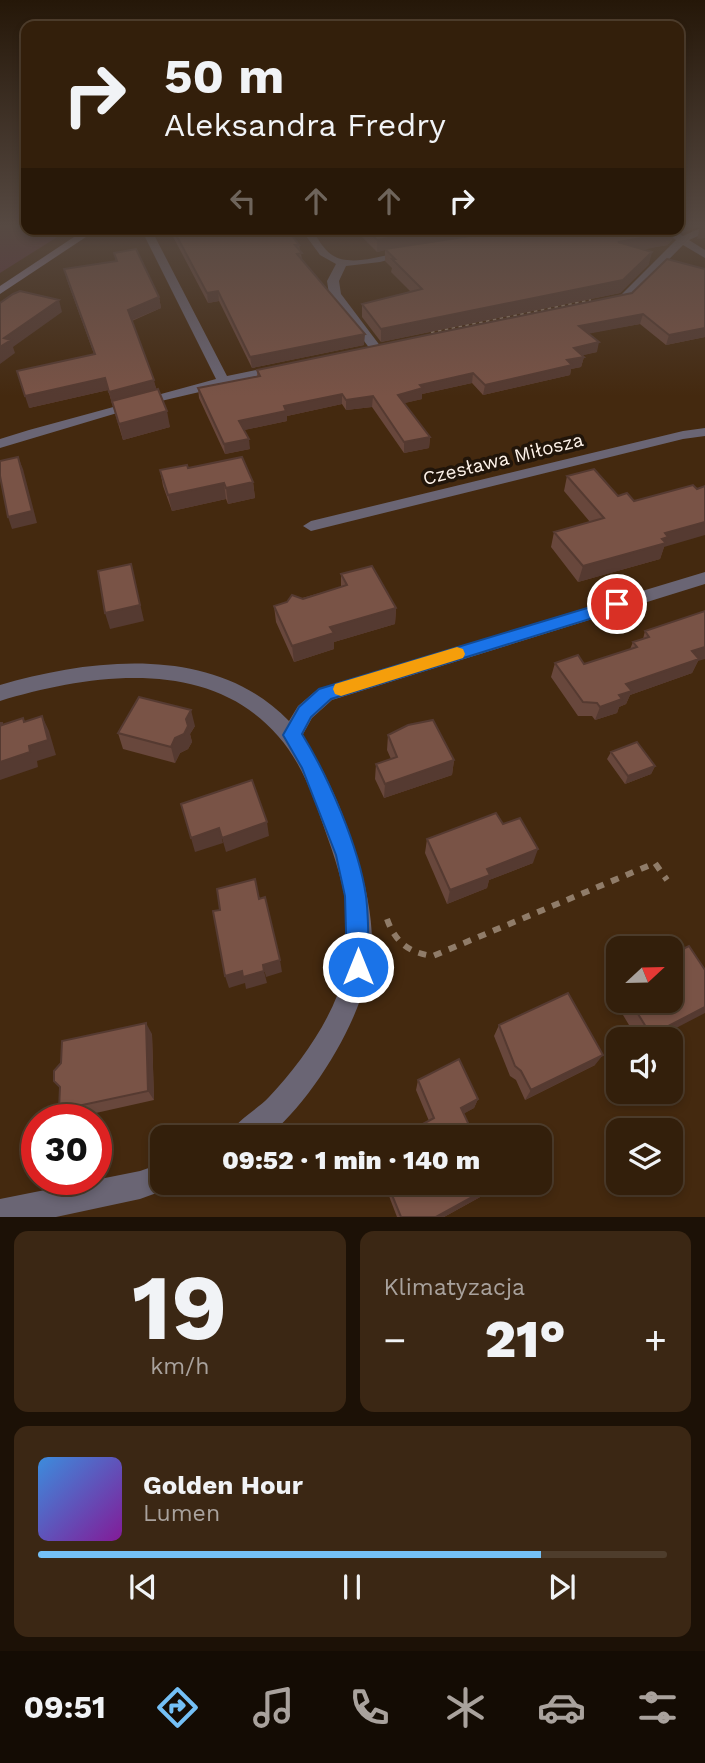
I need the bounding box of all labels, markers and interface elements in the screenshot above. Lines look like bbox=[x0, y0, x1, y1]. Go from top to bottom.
text: 50 m bbox=[164, 47, 284, 105]
icon: right bbox=[49, 49, 140, 140]
text: Aleksandra Fredry bbox=[164, 106, 446, 144]
icon: left bbox=[224, 182, 262, 220]
icon: ahead bbox=[297, 182, 335, 220]
icon: ahead bbox=[370, 182, 408, 220]
icon: right bbox=[443, 182, 481, 220]
street label: Czesława Miłosza bbox=[420, 428, 586, 490]
pin bbox=[587, 574, 647, 634]
icon: arrive bbox=[598, 585, 636, 623]
position arrow bbox=[321, 930, 395, 1004]
north arrow bbox=[606, 936, 682, 1013]
map controls bbox=[606, 936, 683, 1195]
button: sound bbox=[606, 1027, 683, 1104]
speed limit sign: 30 bbox=[21, 1104, 112, 1195]
button: layers bbox=[606, 1118, 683, 1195]
text: 09:52 · 1 min · 140 m bbox=[222, 1145, 480, 1175]
text: 19 bbox=[132, 1254, 227, 1361]
text: Klimatyzacja bbox=[384, 1274, 525, 1301]
text: 21° bbox=[485, 1309, 566, 1370]
text: − bbox=[384, 1318, 406, 1362]
text: + bbox=[644, 1318, 667, 1362]
text: km/h bbox=[150, 1353, 209, 1380]
text: Golden Hour bbox=[143, 1470, 303, 1500]
text: Lumen bbox=[143, 1500, 220, 1527]
icon: previous bbox=[124, 1568, 162, 1606]
icon: pause bbox=[333, 1568, 371, 1606]
icon: next bbox=[543, 1568, 581, 1606]
icon: directions bbox=[153, 1683, 202, 1732]
icon: music bbox=[249, 1683, 298, 1732]
icon: phone bbox=[345, 1683, 394, 1732]
icon: climate bbox=[441, 1683, 490, 1732]
icon: car bbox=[537, 1683, 586, 1732]
icon: filters bbox=[633, 1683, 682, 1732]
text: 09:51 bbox=[23, 1688, 106, 1726]

